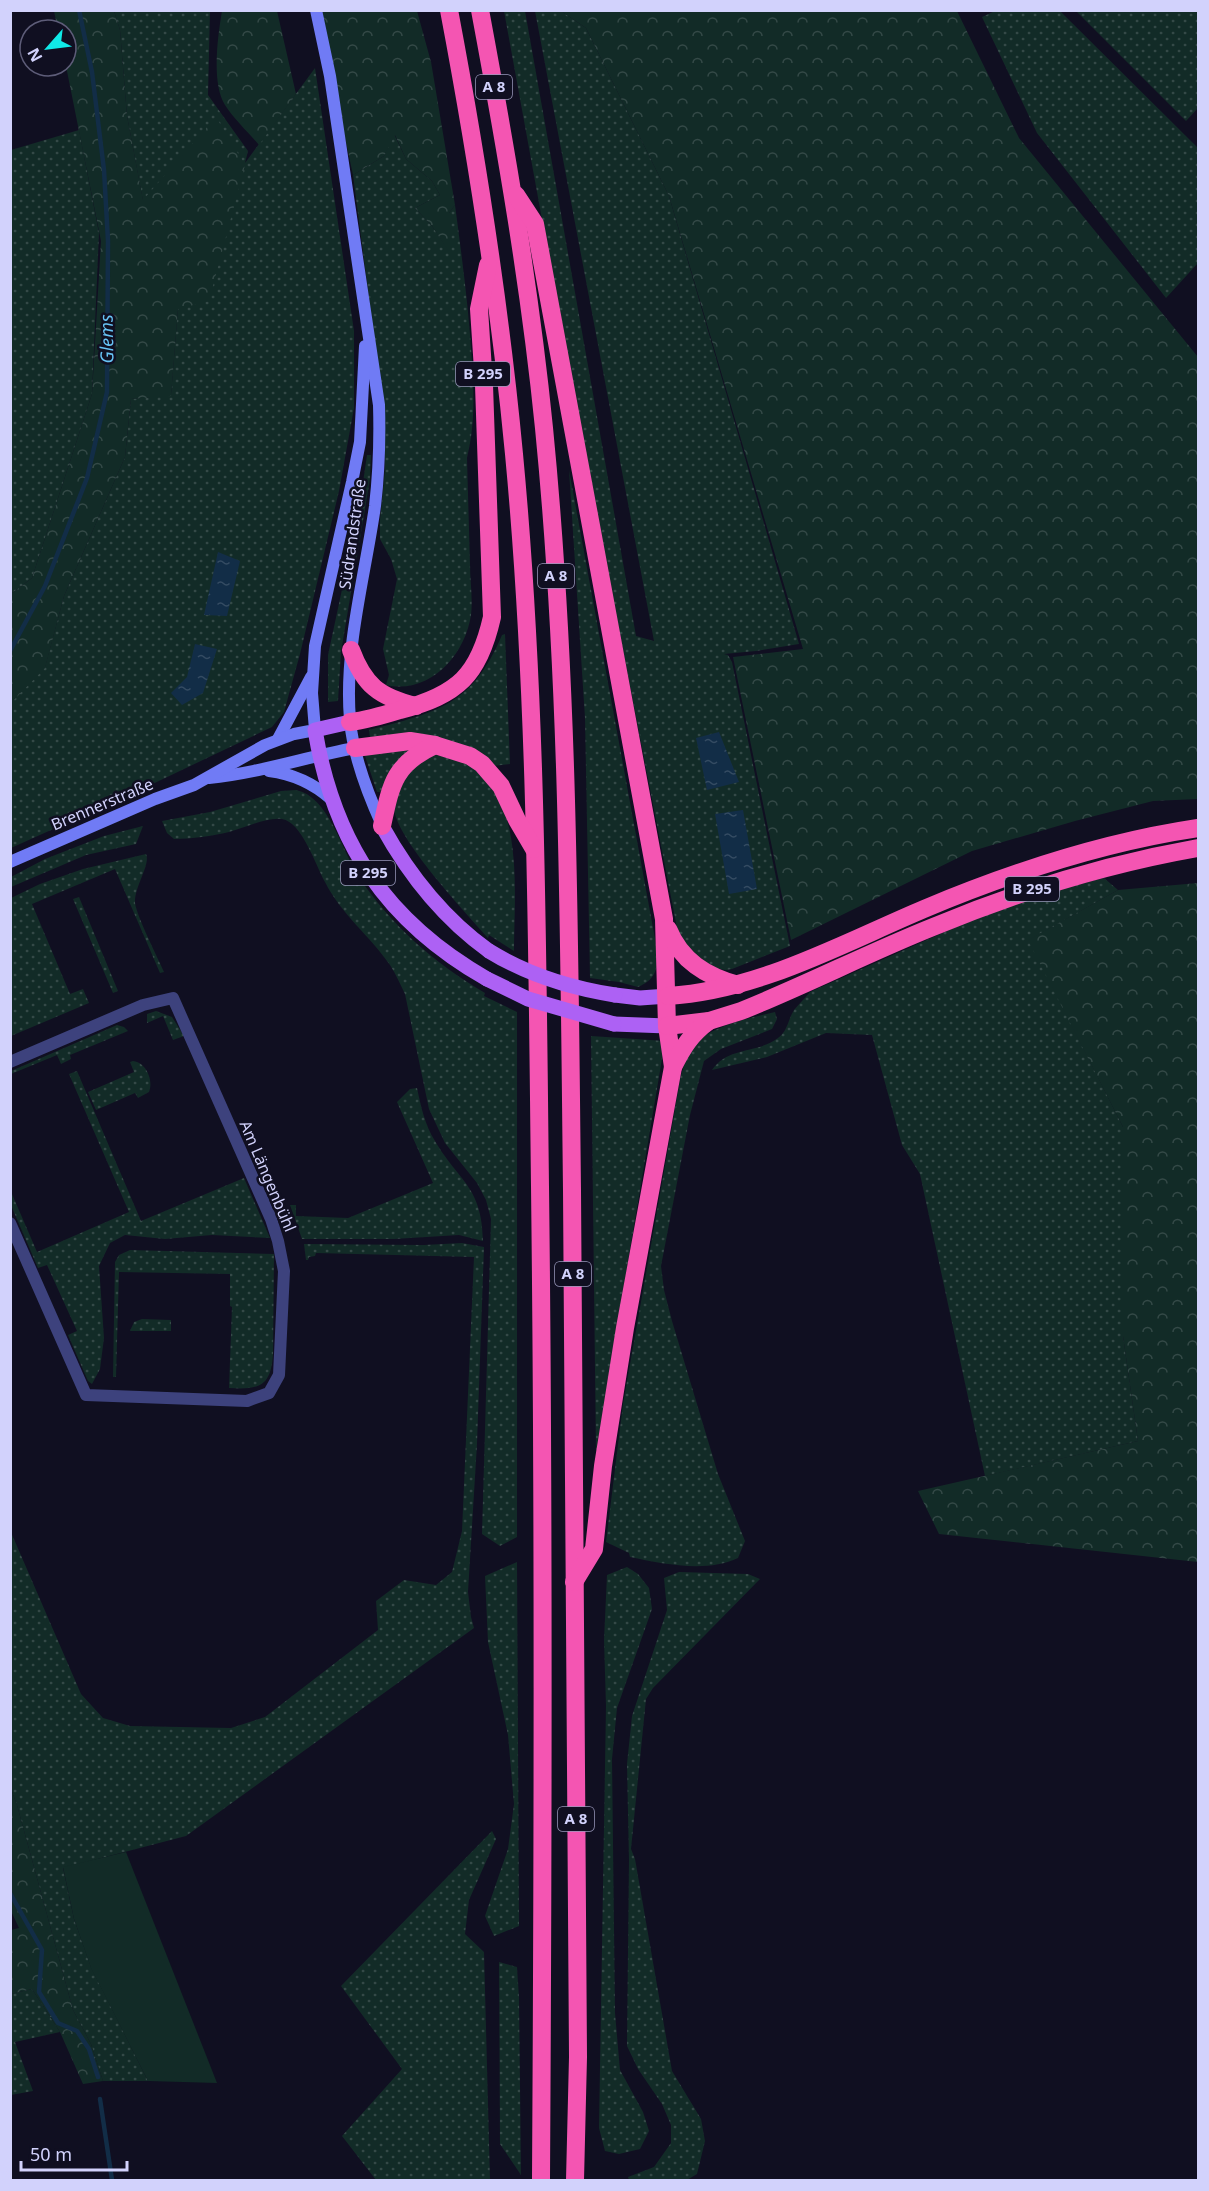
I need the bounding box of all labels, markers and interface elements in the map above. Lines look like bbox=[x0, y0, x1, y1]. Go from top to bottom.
north arrow bbox=[18, 18, 78, 78]
text: N bbox=[22, 44, 48, 66]
road number: A 8 bbox=[476, 75, 512, 99]
water label: Glems bbox=[94, 314, 118, 364]
road number: B 295 bbox=[456, 362, 510, 386]
street label: Südrandstraße bbox=[333, 477, 371, 591]
road number: A 8 bbox=[538, 564, 574, 588]
street label: Brennerstraße bbox=[48, 773, 156, 835]
road number: B 295 bbox=[341, 861, 395, 885]
road number: B 295 bbox=[1005, 877, 1059, 901]
street label: Am Längenbühl bbox=[235, 1117, 301, 1235]
road number: A 8 bbox=[555, 1262, 591, 1286]
road number: A 8 bbox=[558, 1807, 594, 1831]
scale bar bbox=[21, 2134, 128, 2172]
text: 50 m bbox=[30, 2142, 72, 2166]

